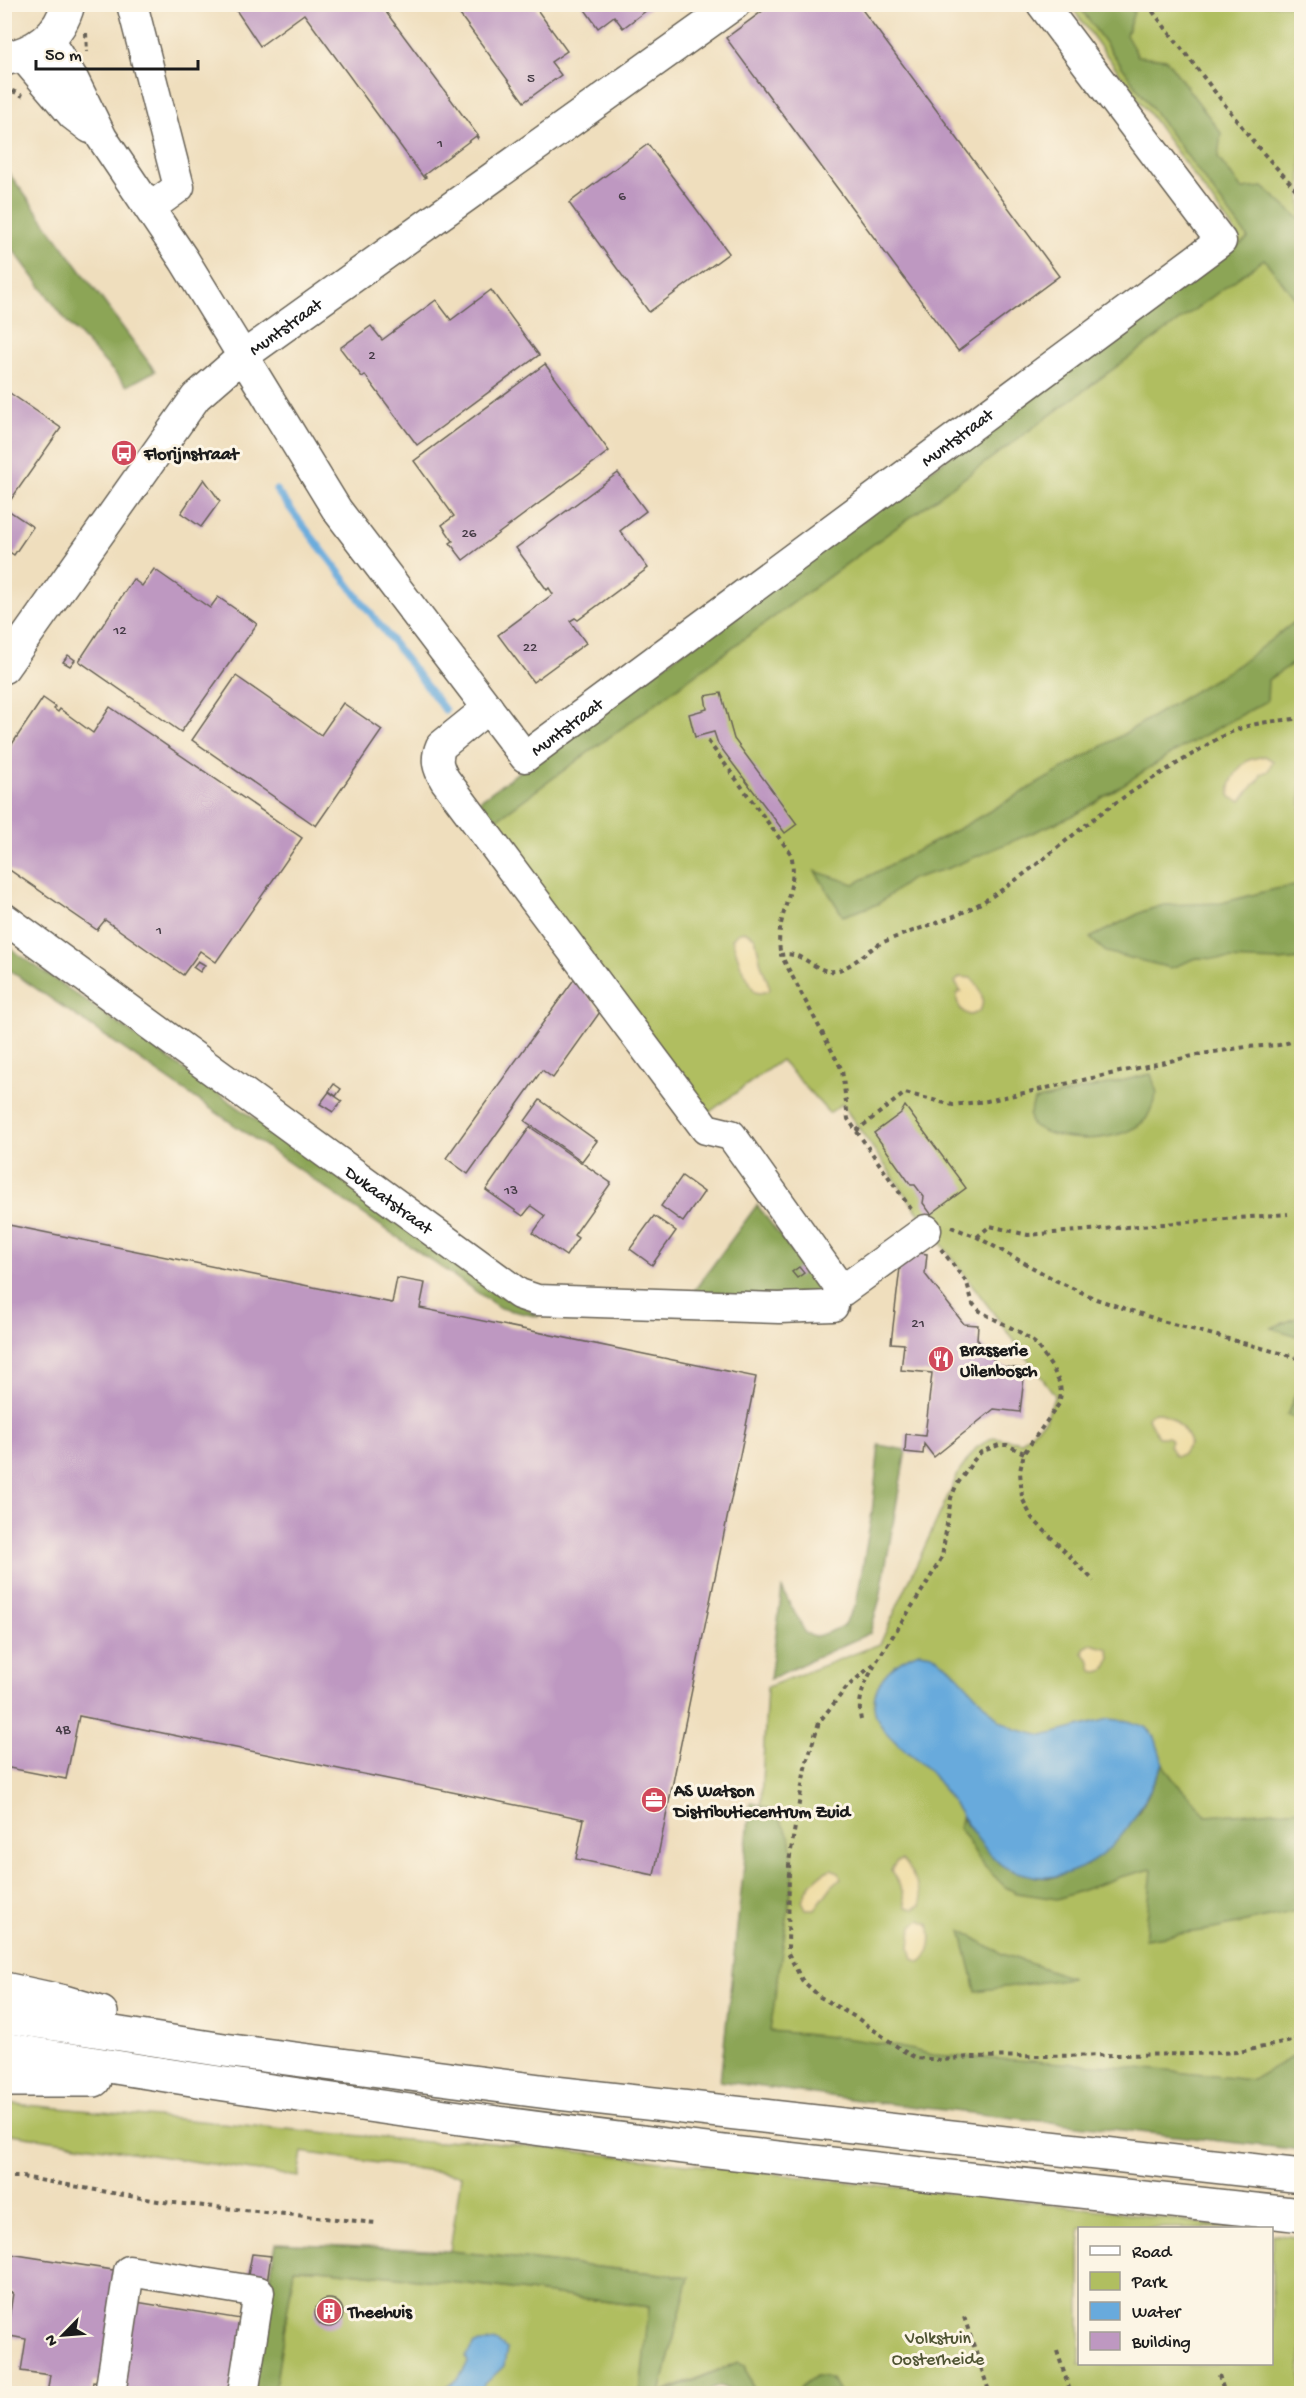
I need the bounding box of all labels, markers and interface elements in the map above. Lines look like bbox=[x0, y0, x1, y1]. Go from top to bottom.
scale bar bbox=[36, 33, 198, 71]
text: 50 m bbox=[45, 46, 82, 67]
house number: 5 bbox=[527, 70, 535, 88]
house number: 1 bbox=[436, 135, 443, 153]
house number: 6 bbox=[618, 188, 626, 206]
street label: Muntstraat bbox=[246, 294, 328, 361]
house number: 2 bbox=[368, 347, 376, 365]
street label: Muntstraat bbox=[918, 404, 1000, 473]
bus stop icon: Florijnstraat bbox=[109, 438, 139, 468]
place label: Florijnstraat bbox=[143, 445, 240, 466]
house number: 26 bbox=[462, 525, 477, 543]
house number: 12 bbox=[112, 622, 127, 640]
house number: 22 bbox=[523, 639, 537, 657]
street label: Muntstraat bbox=[528, 694, 609, 762]
house number: 1 bbox=[155, 922, 162, 940]
street label: Dukaatstraat bbox=[339, 1162, 437, 1241]
house number: 13 bbox=[503, 1182, 518, 1200]
house number: 21 bbox=[911, 1315, 925, 1333]
place label: Brasserie Uilenbosch bbox=[959, 1341, 1038, 1383]
restaurant icon: Brasserie Uilenbosch bbox=[926, 1344, 956, 1374]
house number: 4B bbox=[56, 1721, 71, 1739]
place label: AS Watson Distributiecentrum Zuid bbox=[672, 1782, 853, 1824]
office icon: AS Watson Distributiecentrum Zuid bbox=[639, 1785, 669, 1815]
legend bbox=[1078, 2227, 1273, 2365]
text: Road bbox=[1132, 2243, 1173, 2264]
text: Park bbox=[1131, 2273, 1168, 2294]
building icon: Theehuis bbox=[314, 2296, 344, 2326]
place label: Theehuis bbox=[346, 2303, 413, 2324]
text: Water bbox=[1132, 2303, 1182, 2324]
north arrow bbox=[33, 2305, 93, 2365]
park label: Volkstuin Oosterheide bbox=[892, 2329, 985, 2371]
text: N bbox=[42, 2331, 63, 2349]
text: Building bbox=[1131, 2333, 1191, 2354]

